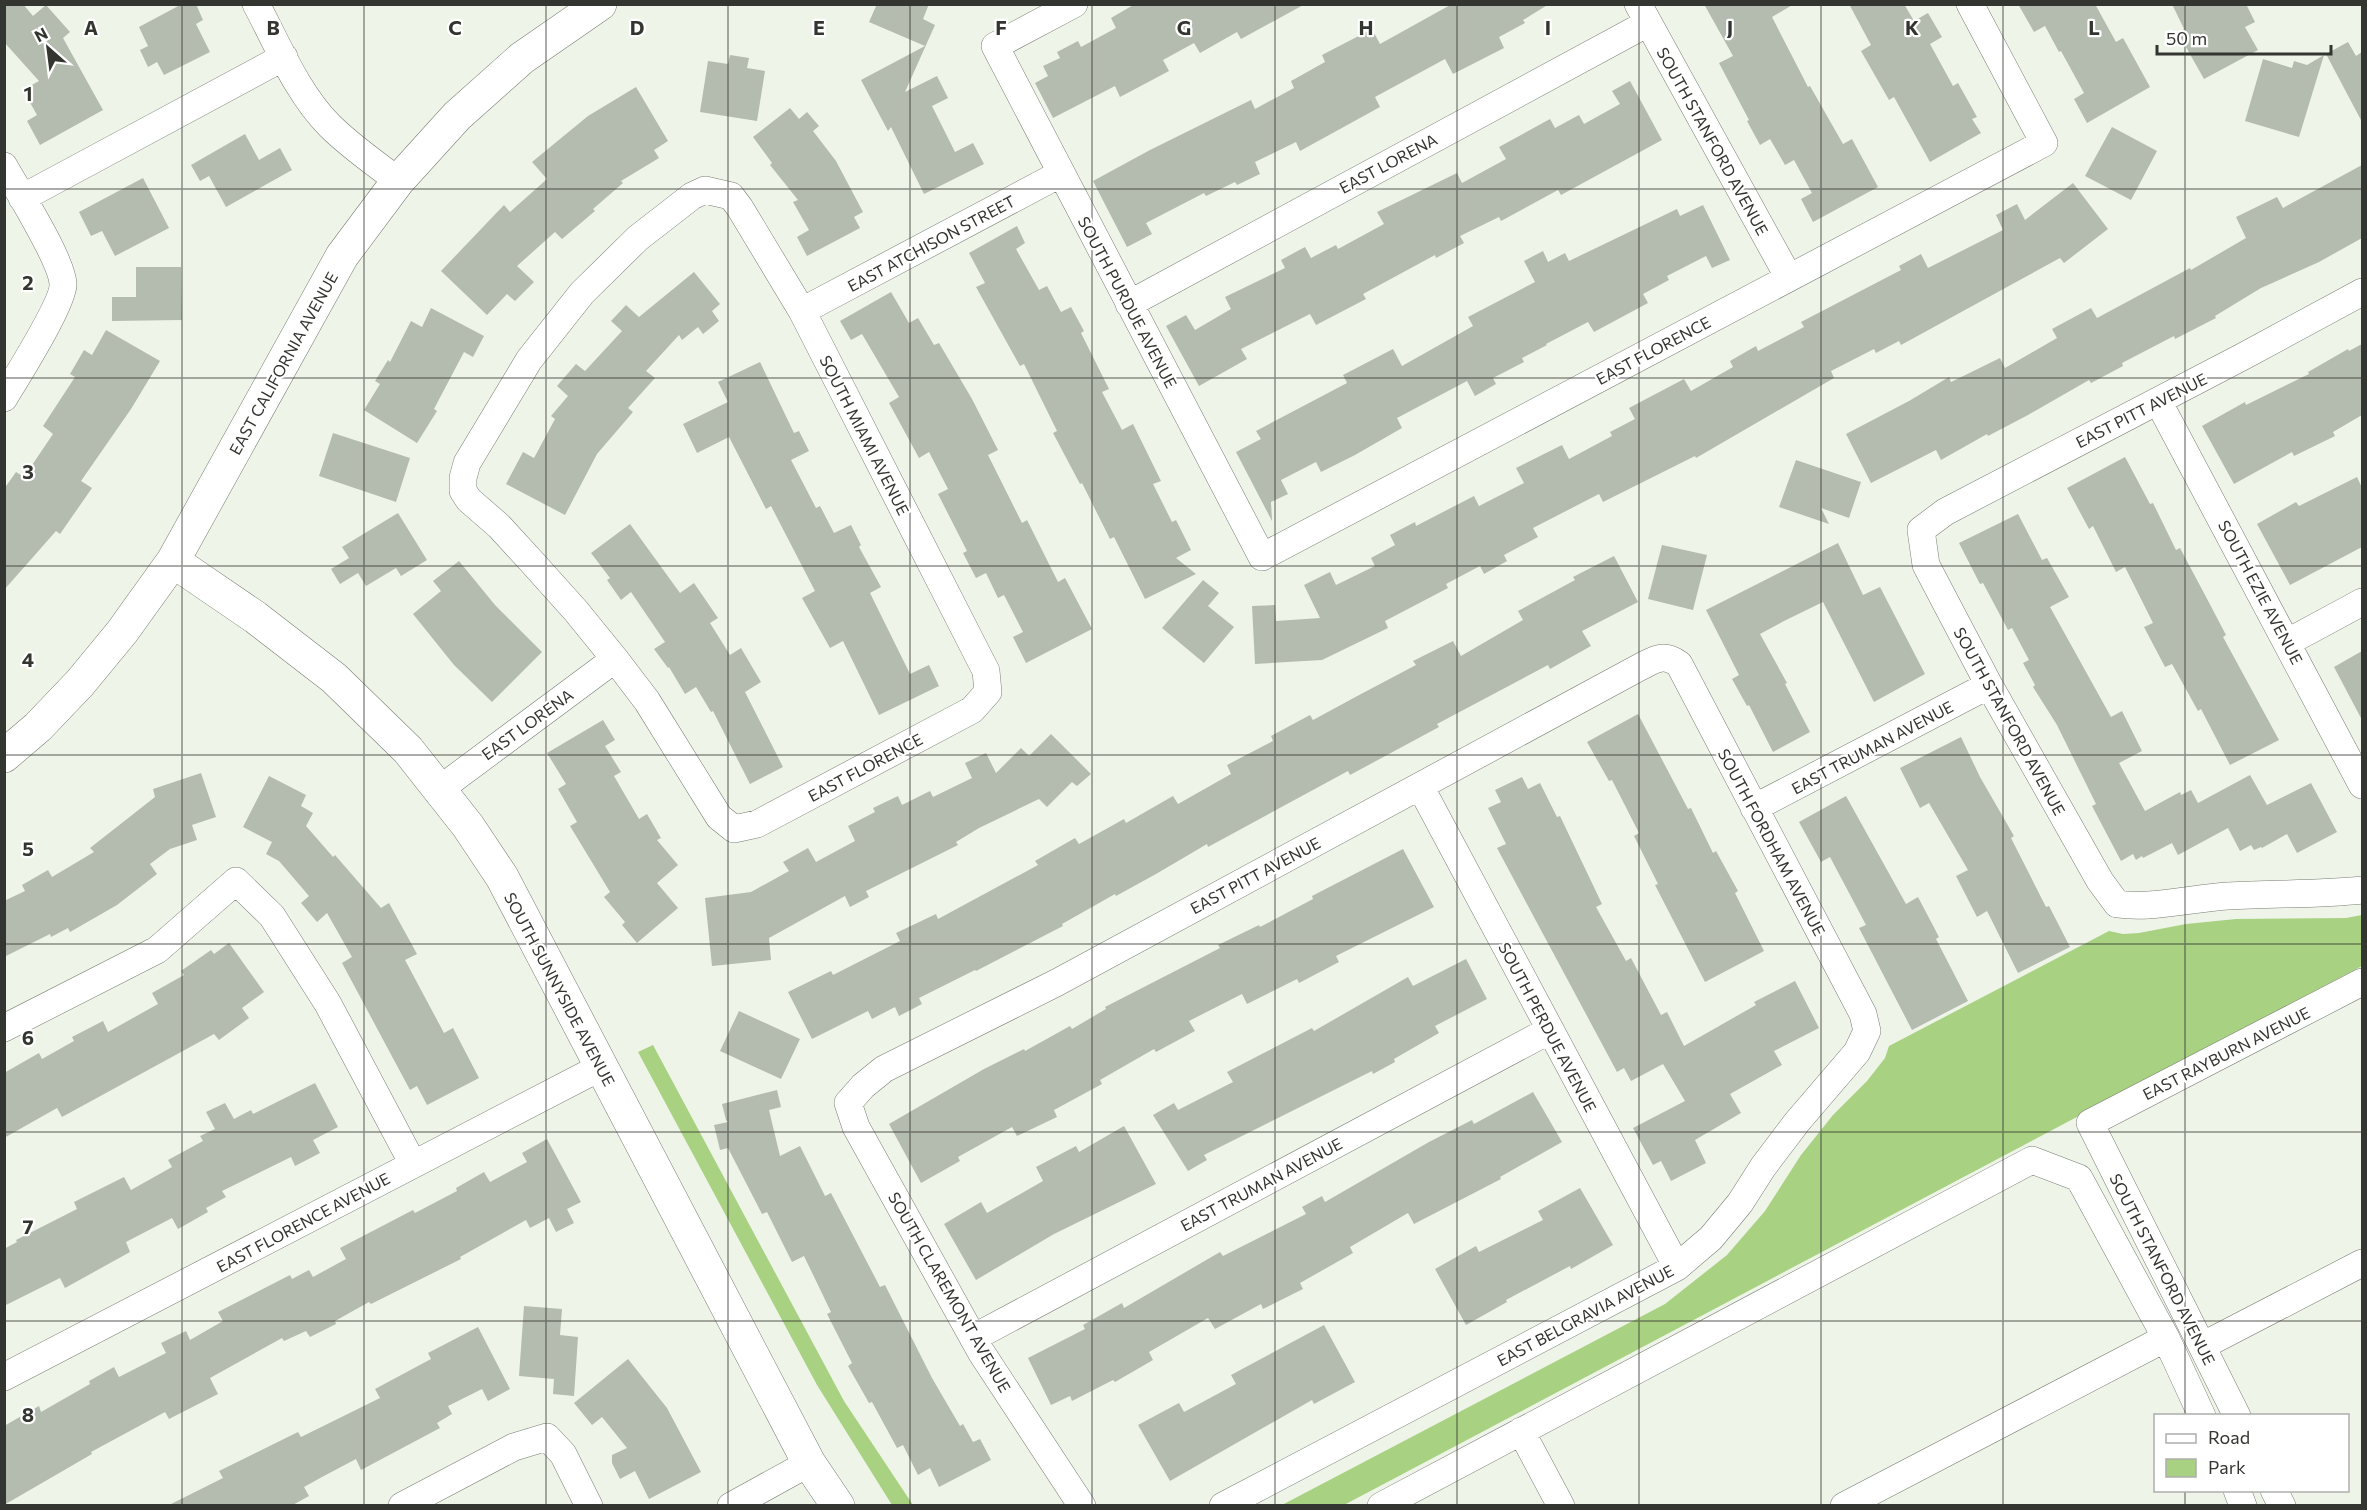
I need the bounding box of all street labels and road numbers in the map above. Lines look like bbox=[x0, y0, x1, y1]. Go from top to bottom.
street label: SOUTH STANFORD AVENUE bbox=[1653, 44, 1773, 238]
street label: EAST LORENA bbox=[1336, 129, 1440, 197]
street label: EAST ATCHISON STREET bbox=[844, 191, 1018, 295]
street label: SOUTH PURDUE AVENUE bbox=[1075, 213, 1181, 391]
street label: EAST CALIFORNIA AVENUE bbox=[225, 268, 341, 458]
street label: EAST FLORENCE bbox=[1593, 312, 1713, 388]
street label: SOUTH MIAMI AVENUE bbox=[816, 352, 914, 518]
street label: EAST PITT AVENUE bbox=[2072, 369, 2210, 451]
street label: SOUTH EZIE AVENUE bbox=[2215, 517, 2307, 667]
street label: SOUTH STANFORD AVENUE bbox=[1950, 624, 2070, 818]
street label: EAST LORENA bbox=[478, 684, 576, 764]
street label: EAST TRUMAN AVENUE bbox=[1788, 696, 1956, 798]
street label: EAST FLORENCE bbox=[805, 729, 925, 805]
street label: SOUTH FORDHAM AVENUE bbox=[1714, 745, 1830, 939]
street label: EAST PITT AVENUE bbox=[1187, 833, 1323, 917]
street label: SOUTH SUNNYSIDE AVENUE bbox=[501, 889, 619, 1089]
street label: SOUTH PERDUE AVENUE bbox=[1495, 939, 1601, 1115]
street label: EAST RAYBURN AVENUE bbox=[2139, 1002, 2313, 1104]
street label: EAST TRUMAN AVENUE bbox=[1177, 1133, 1345, 1235]
street label: EAST FLORENCE AVENUE bbox=[213, 1168, 393, 1276]
street label: SOUTH STANFORD AVENUE bbox=[2106, 1170, 2220, 1368]
street label: SOUTH CLAREMONT AVENUE bbox=[885, 1189, 1015, 1395]
street label: EAST BELGRAVIA AVENUE bbox=[1493, 1260, 1677, 1370]

